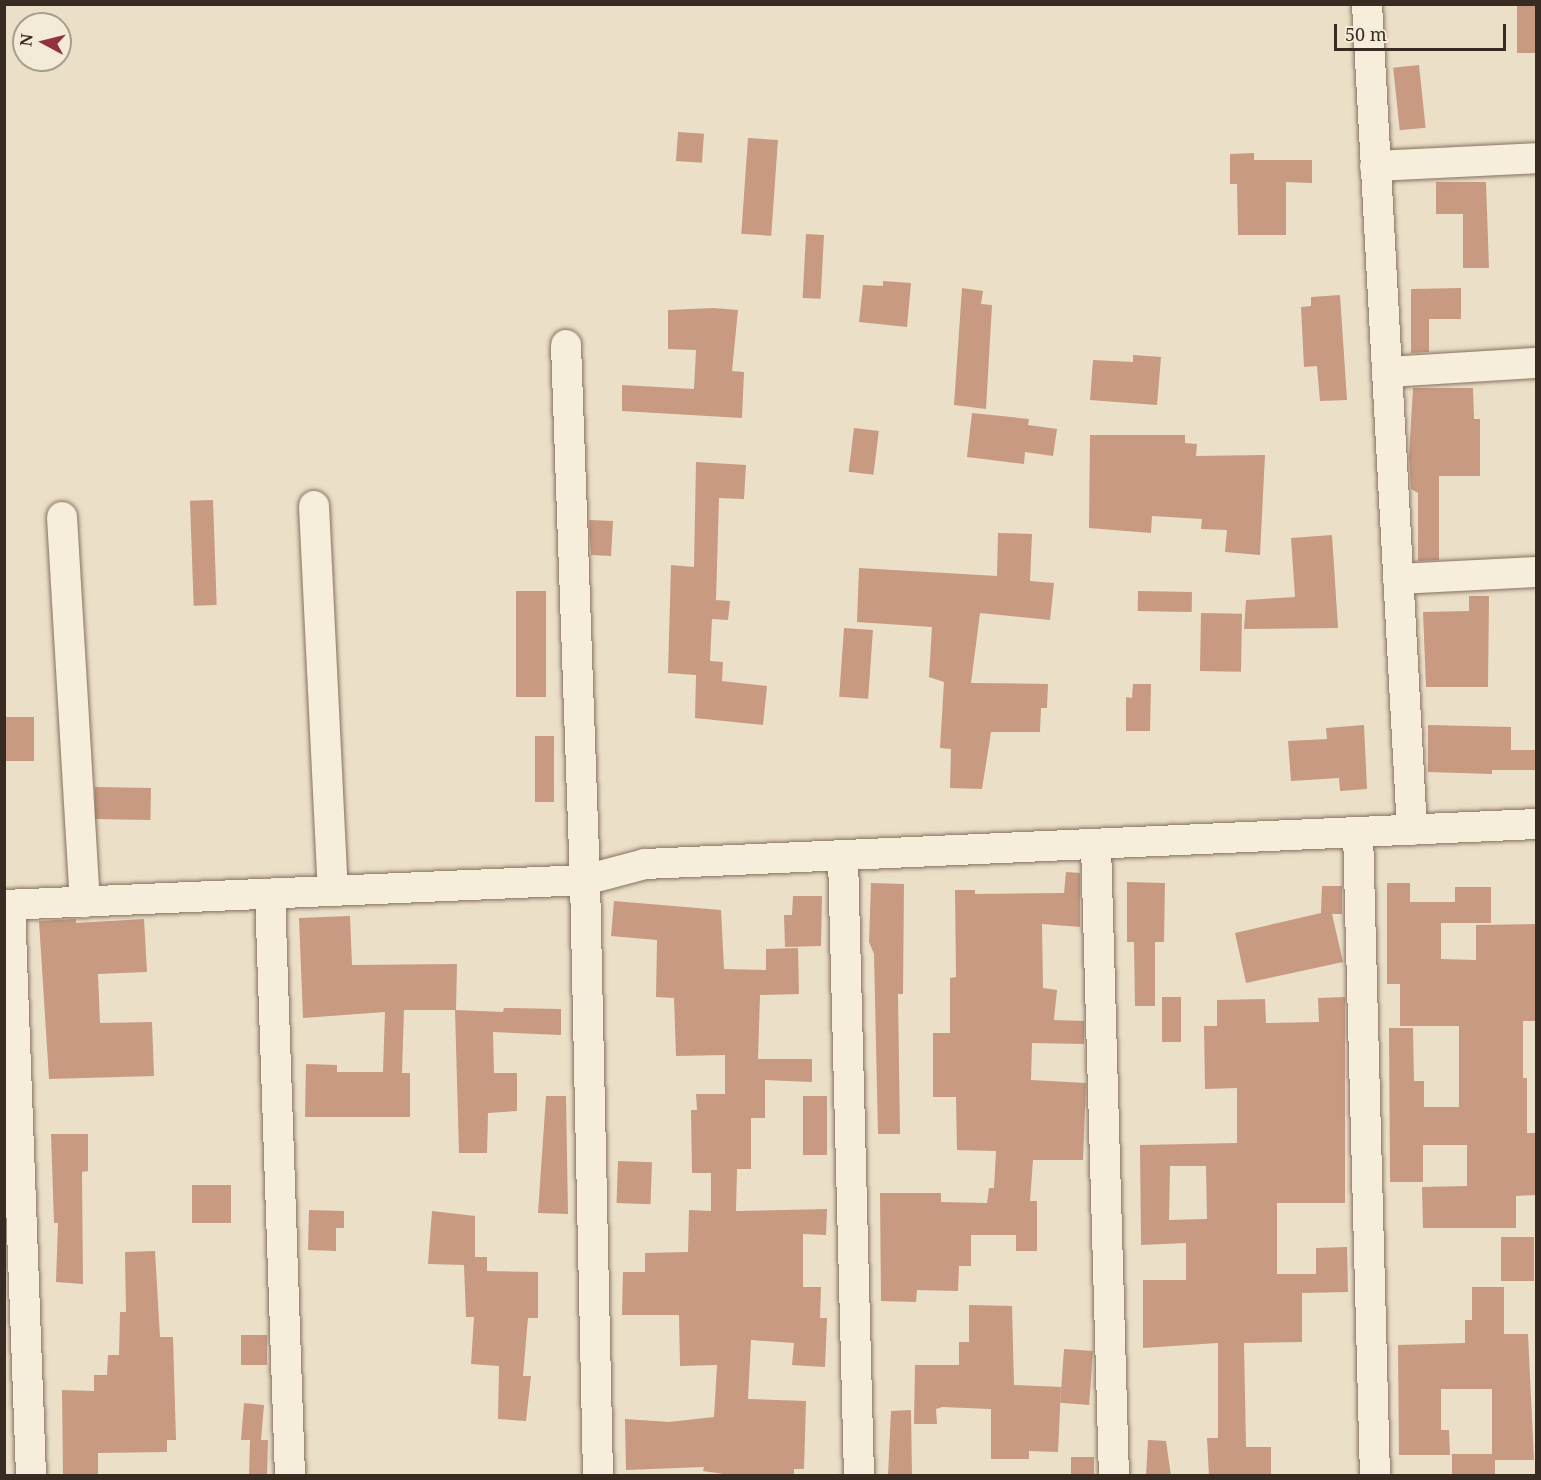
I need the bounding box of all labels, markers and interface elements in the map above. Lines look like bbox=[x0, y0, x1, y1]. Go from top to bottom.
north arrow bbox=[12, 12, 72, 72]
scale bar bbox=[1337, 12, 1510, 50]
text: 50 m bbox=[1345, 22, 1387, 46]
text: N bbox=[14, 32, 38, 48]

